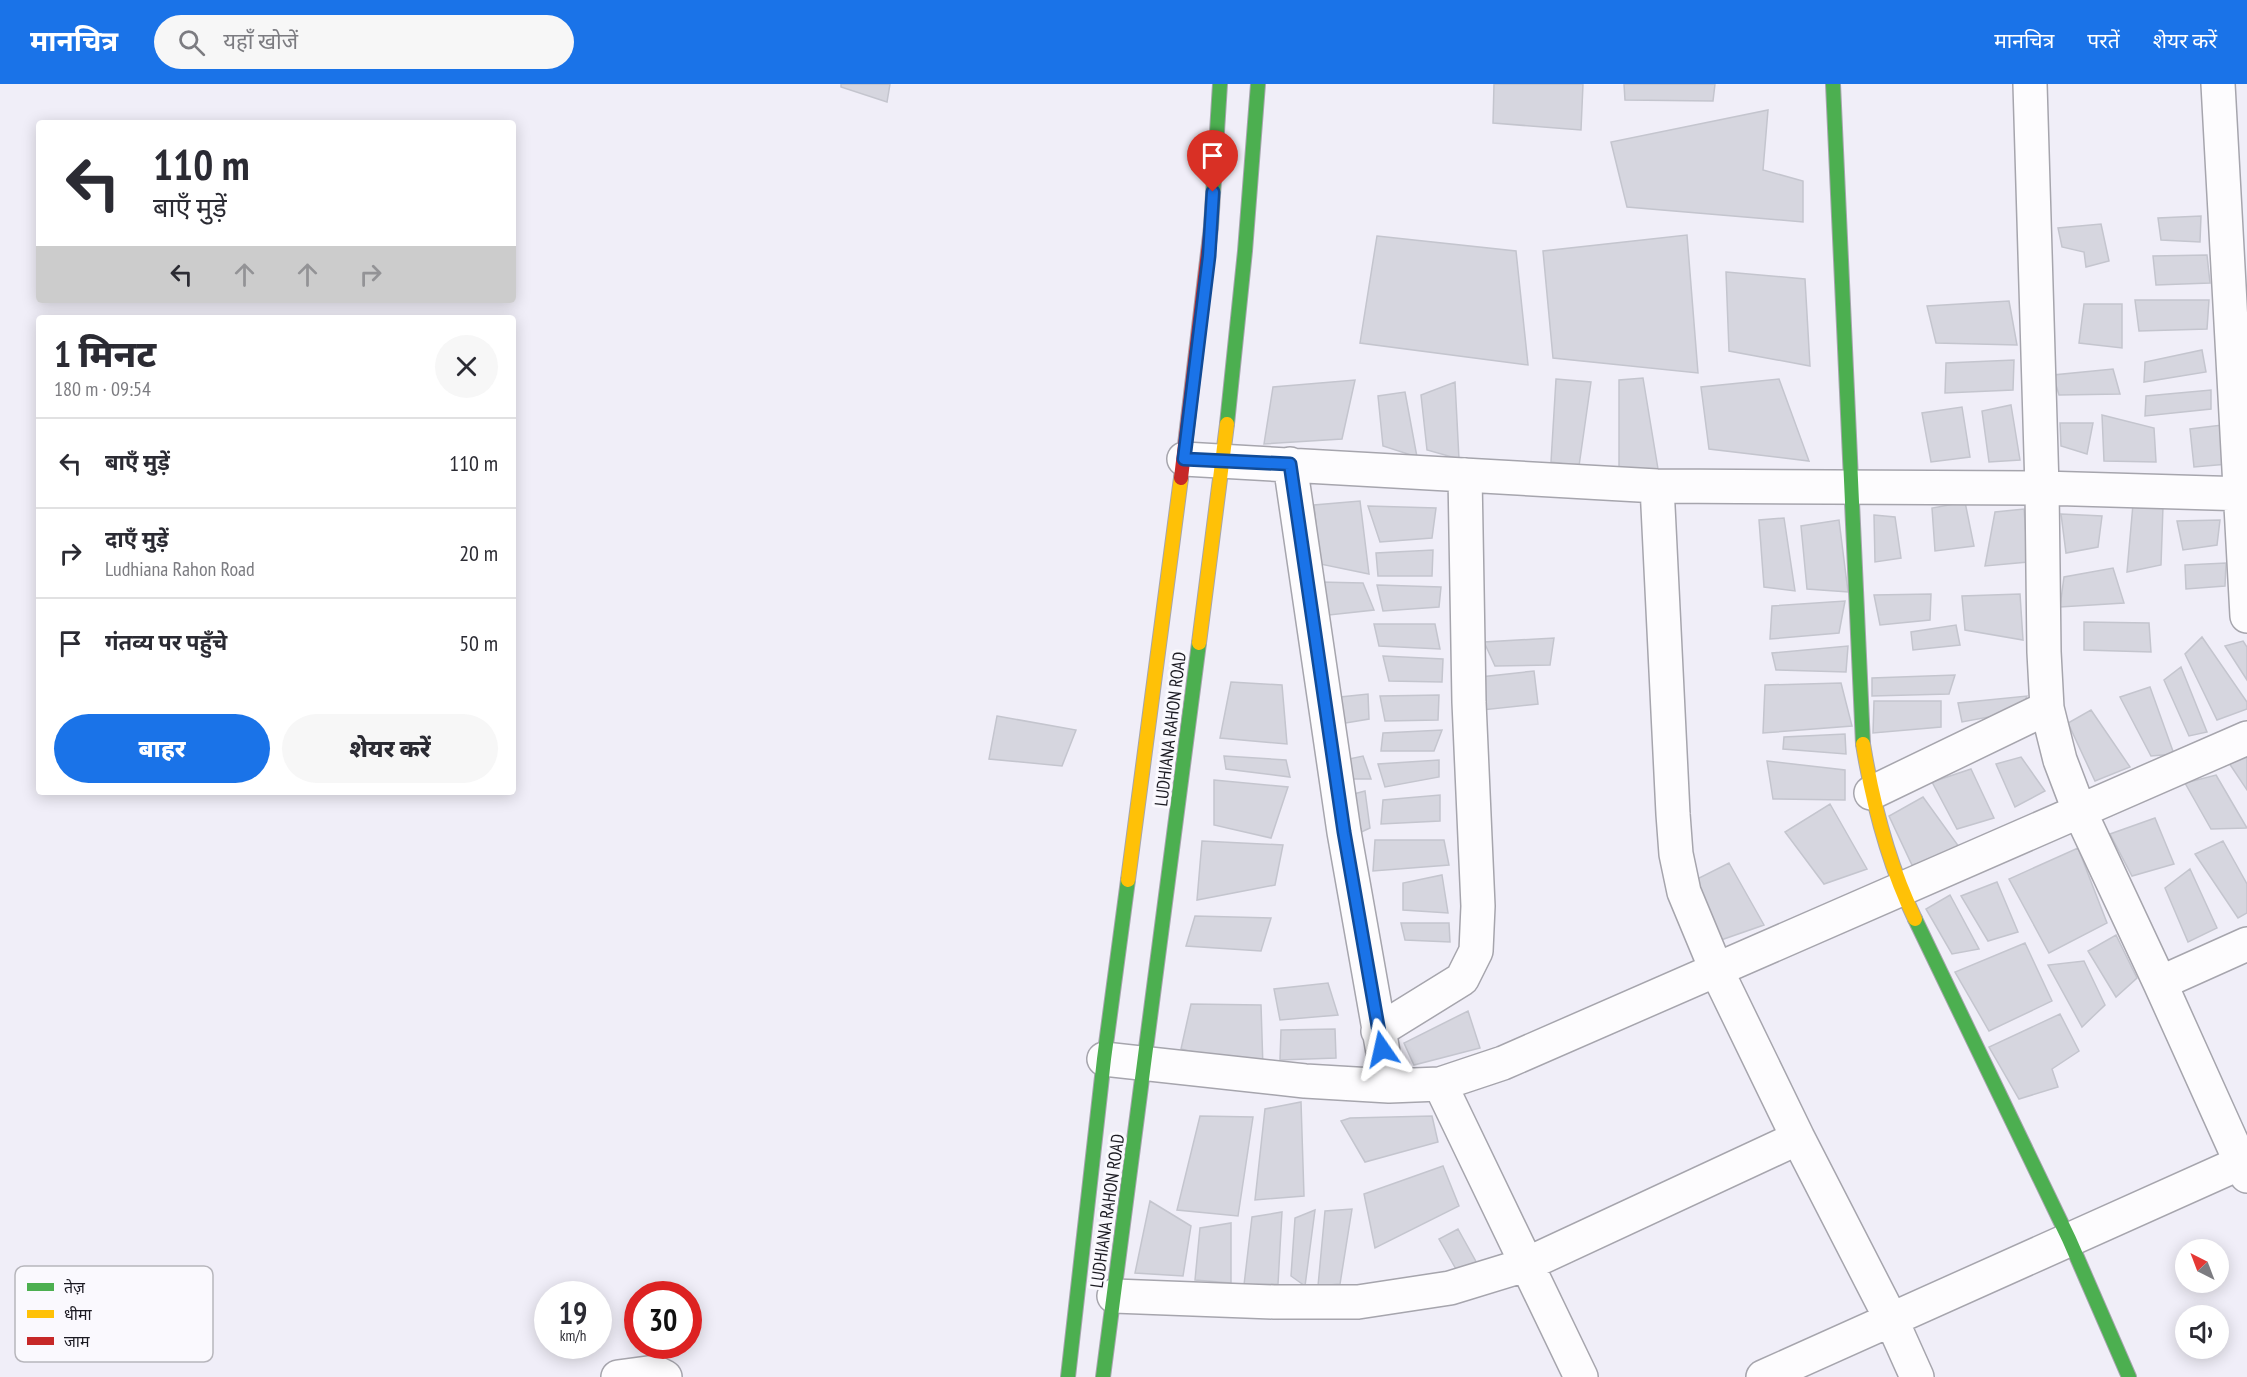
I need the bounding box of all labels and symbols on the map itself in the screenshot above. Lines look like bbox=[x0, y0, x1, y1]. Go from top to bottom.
pin bbox=[1187, 130, 1238, 192]
street label: LUDHIANA RAHON ROAD bbox=[1149, 650, 1191, 808]
position arrow bbox=[1350, 1017, 1414, 1081]
street label: LUDHIANA RAHON ROAD bbox=[1085, 1132, 1129, 1290]
north arrow bbox=[2175, 1239, 2229, 1293]
legend bbox=[15, 1266, 213, 1362]
text: तेज़ bbox=[64, 1277, 86, 1297]
speed limit sign: 30 bbox=[624, 1281, 702, 1359]
text: धीमा bbox=[64, 1304, 93, 1324]
text: जाम bbox=[64, 1331, 90, 1351]

